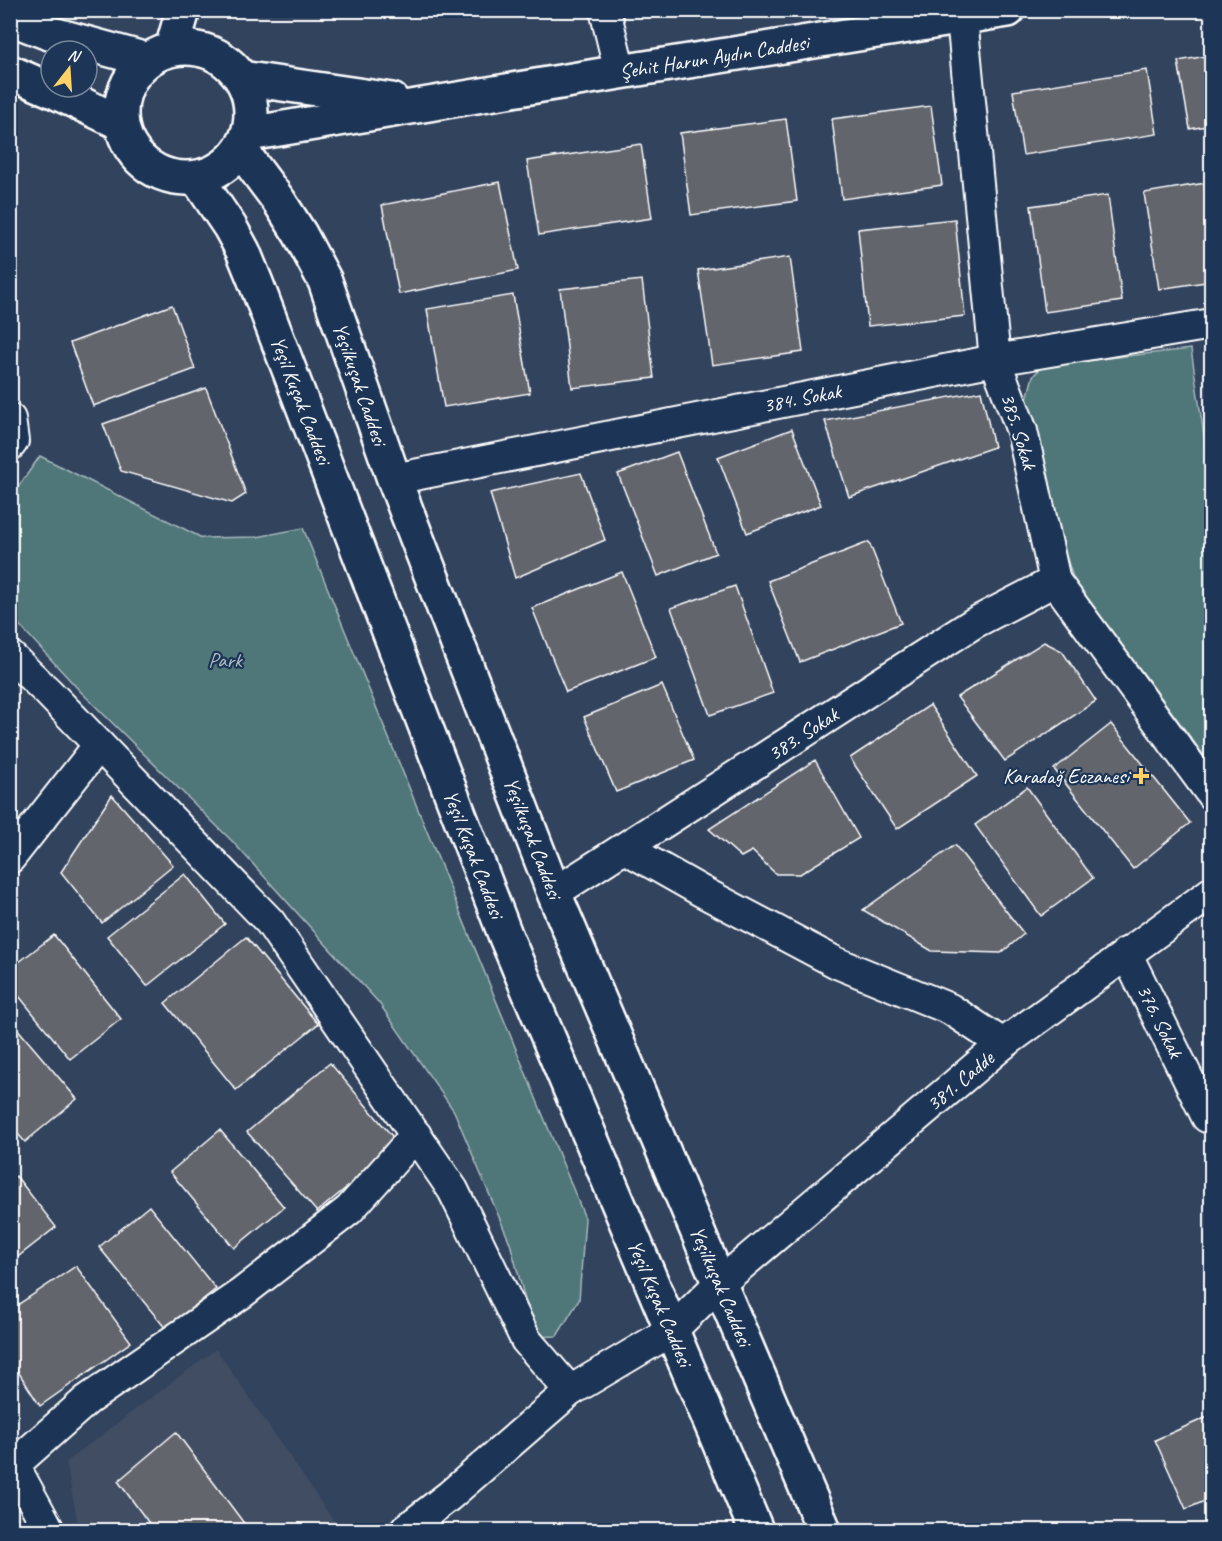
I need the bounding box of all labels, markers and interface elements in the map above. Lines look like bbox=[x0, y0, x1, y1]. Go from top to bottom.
street label: Şehit Harun Aydın Caddesi bbox=[618, 29, 813, 85]
north arrow bbox=[39, 39, 99, 99]
text: N bbox=[65, 45, 84, 68]
street label: Yeşilkuşak Caddesi bbox=[327, 319, 394, 452]
street label: Yeşil Kuşak Caddesi bbox=[265, 332, 338, 471]
street label: 384. Sokak bbox=[761, 377, 844, 418]
street label: 385. Sokak bbox=[995, 390, 1043, 474]
park label: Park bbox=[208, 647, 243, 673]
street label: 383. Sokak bbox=[763, 701, 844, 766]
place label: Karadağ Eczanesi bbox=[1003, 763, 1132, 789]
marker: Karadağ Eczanesi bbox=[1134, 769, 1148, 783]
street label: Yeşilkuşak Caddesi bbox=[498, 774, 569, 905]
street label: Yeşil Kuşak Caddesi bbox=[438, 786, 511, 925]
street label: 376. Sokak bbox=[1131, 980, 1190, 1063]
street label: 381. Cadde bbox=[921, 1045, 1000, 1117]
street label: Yeşilkuşak Caddesi bbox=[684, 1222, 759, 1353]
street label: Yeşil Kuşak Caddesi bbox=[622, 1236, 700, 1373]

